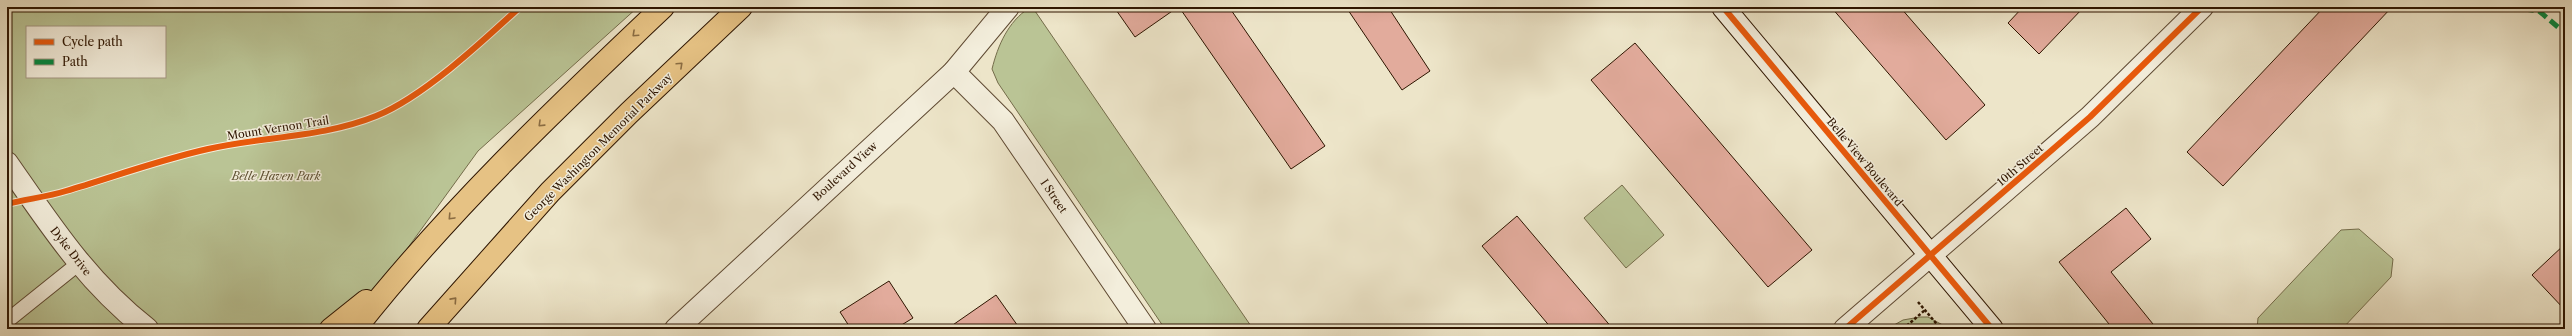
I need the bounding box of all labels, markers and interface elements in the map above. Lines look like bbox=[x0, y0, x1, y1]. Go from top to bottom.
legend bbox=[26, 26, 166, 78]
one-way arrow bbox=[632, 29, 640, 36]
text: Cycle path bbox=[62, 34, 123, 49]
text: Path bbox=[62, 54, 88, 69]
one-way arrow bbox=[675, 62, 683, 70]
street label: George Washington Memorial Parkway bbox=[521, 69, 676, 224]
street label: Mount Vernon Trail bbox=[226, 113, 331, 143]
street label: Belle View Boulevard bbox=[1824, 115, 1906, 209]
one-way arrow bbox=[538, 119, 546, 127]
street label: Boulevard View bbox=[810, 138, 881, 204]
street label: 10th Street bbox=[1994, 141, 2046, 189]
park label: Belle Haven Park bbox=[231, 169, 321, 183]
street label: I Street bbox=[1038, 176, 1071, 216]
one-way arrow bbox=[449, 213, 456, 220]
street label: Dyke Drive bbox=[47, 224, 95, 278]
one-way arrow bbox=[449, 297, 457, 305]

